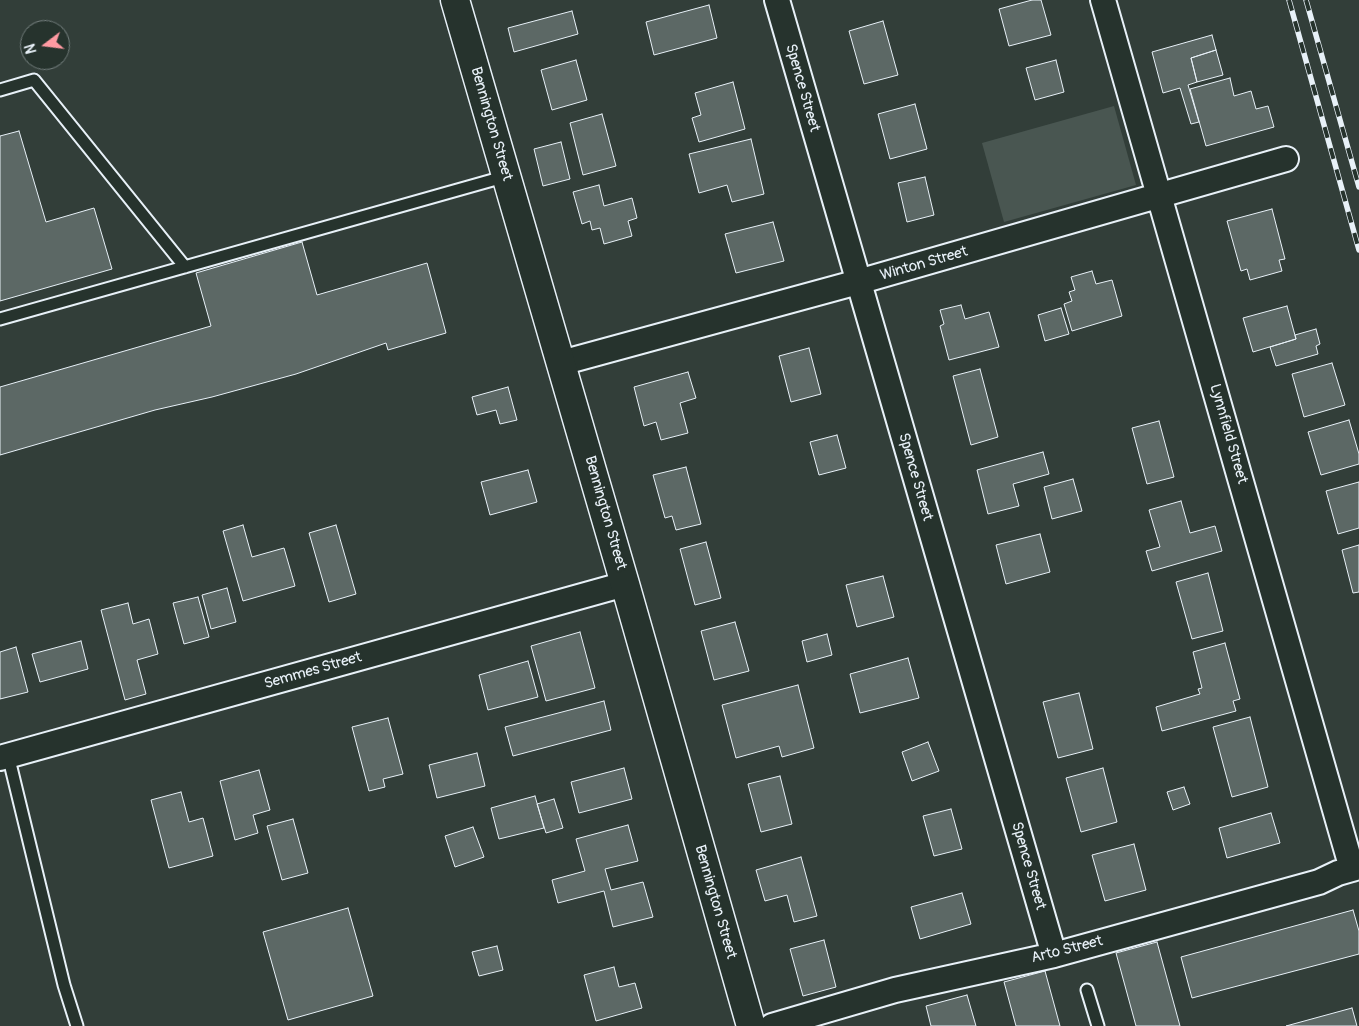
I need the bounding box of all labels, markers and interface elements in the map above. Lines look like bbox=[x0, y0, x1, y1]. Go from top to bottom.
north arrow bbox=[20, 20, 70, 70]
text: N bbox=[22, 42, 40, 56]
street label: Spence Street bbox=[781, 42, 823, 134]
street label: Bennington Street bbox=[466, 65, 516, 183]
street label: Winton Street bbox=[878, 243, 970, 285]
street label: Lynnfield Street bbox=[1205, 382, 1251, 486]
street label: Spence Street bbox=[894, 431, 936, 523]
street label: Bennington Street bbox=[580, 454, 630, 572]
street label: Semmes Street bbox=[262, 648, 364, 694]
street label: Spence Street bbox=[1007, 820, 1049, 912]
street label: Bennington Street bbox=[690, 843, 740, 961]
street label: Arto Street bbox=[1029, 932, 1105, 968]

